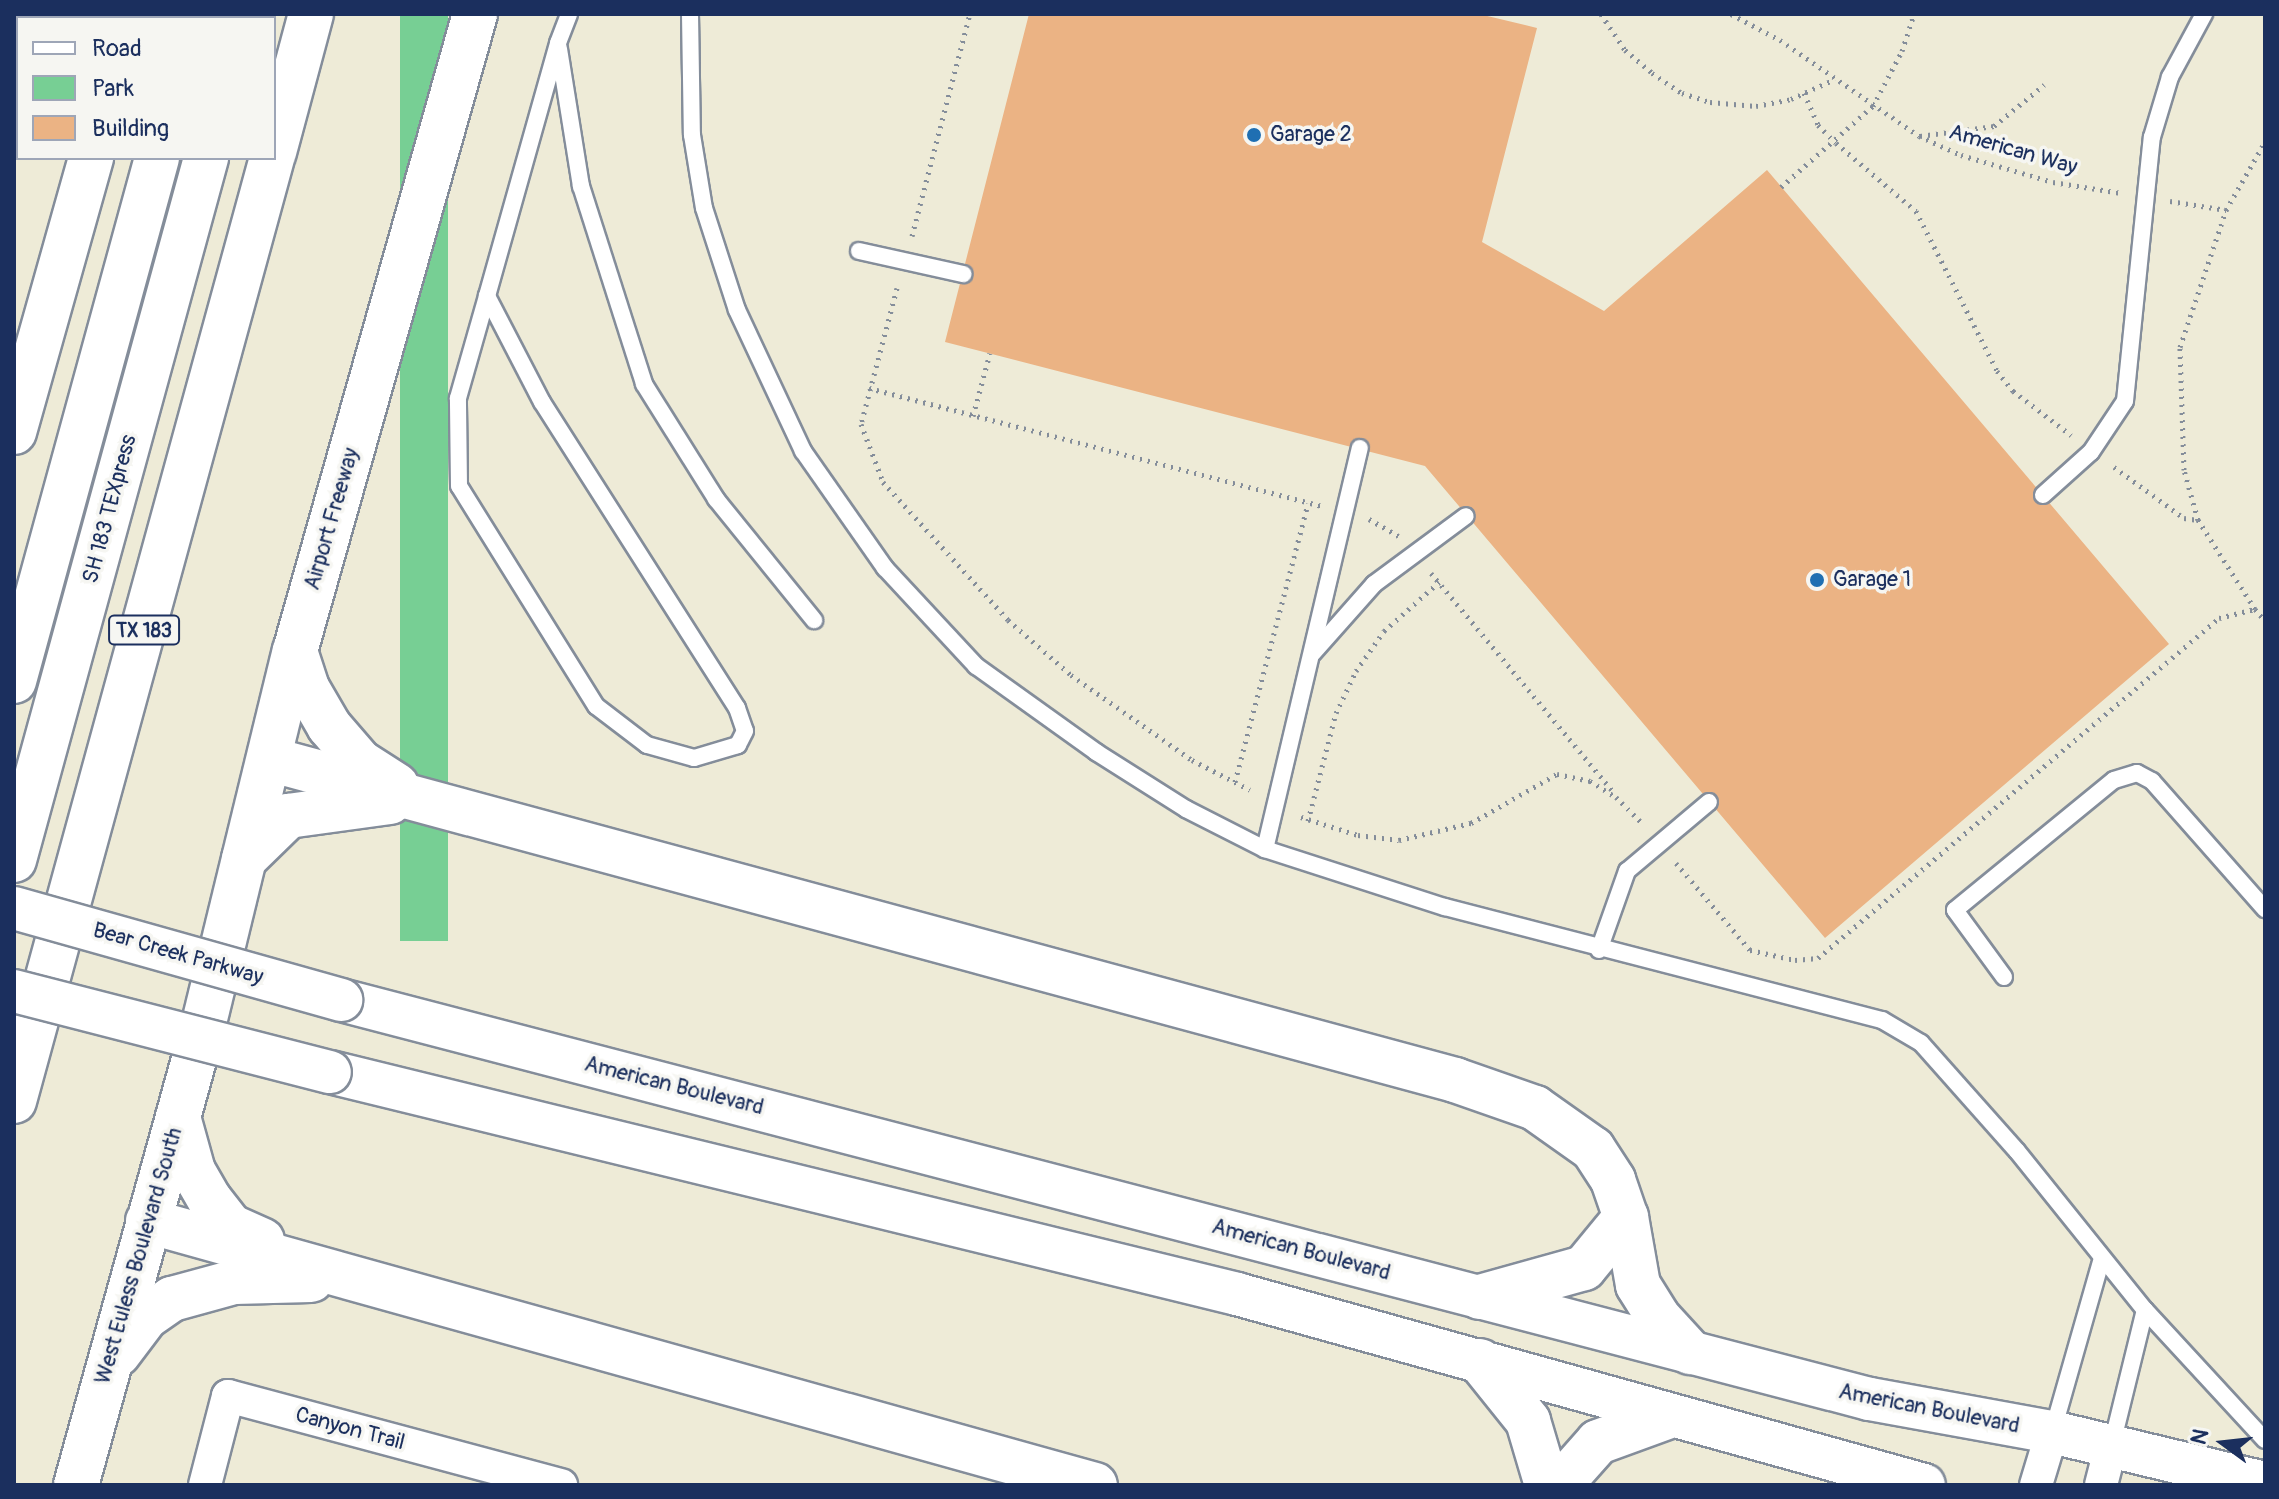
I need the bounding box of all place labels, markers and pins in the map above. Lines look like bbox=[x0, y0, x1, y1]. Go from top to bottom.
place label: Garage 2 bbox=[1270, 122, 1352, 148]
marker: Garage 2 bbox=[1245, 126, 1263, 144]
place label: Garage 1 bbox=[1833, 567, 1911, 593]
marker: Garage 1 bbox=[1808, 571, 1826, 589]

